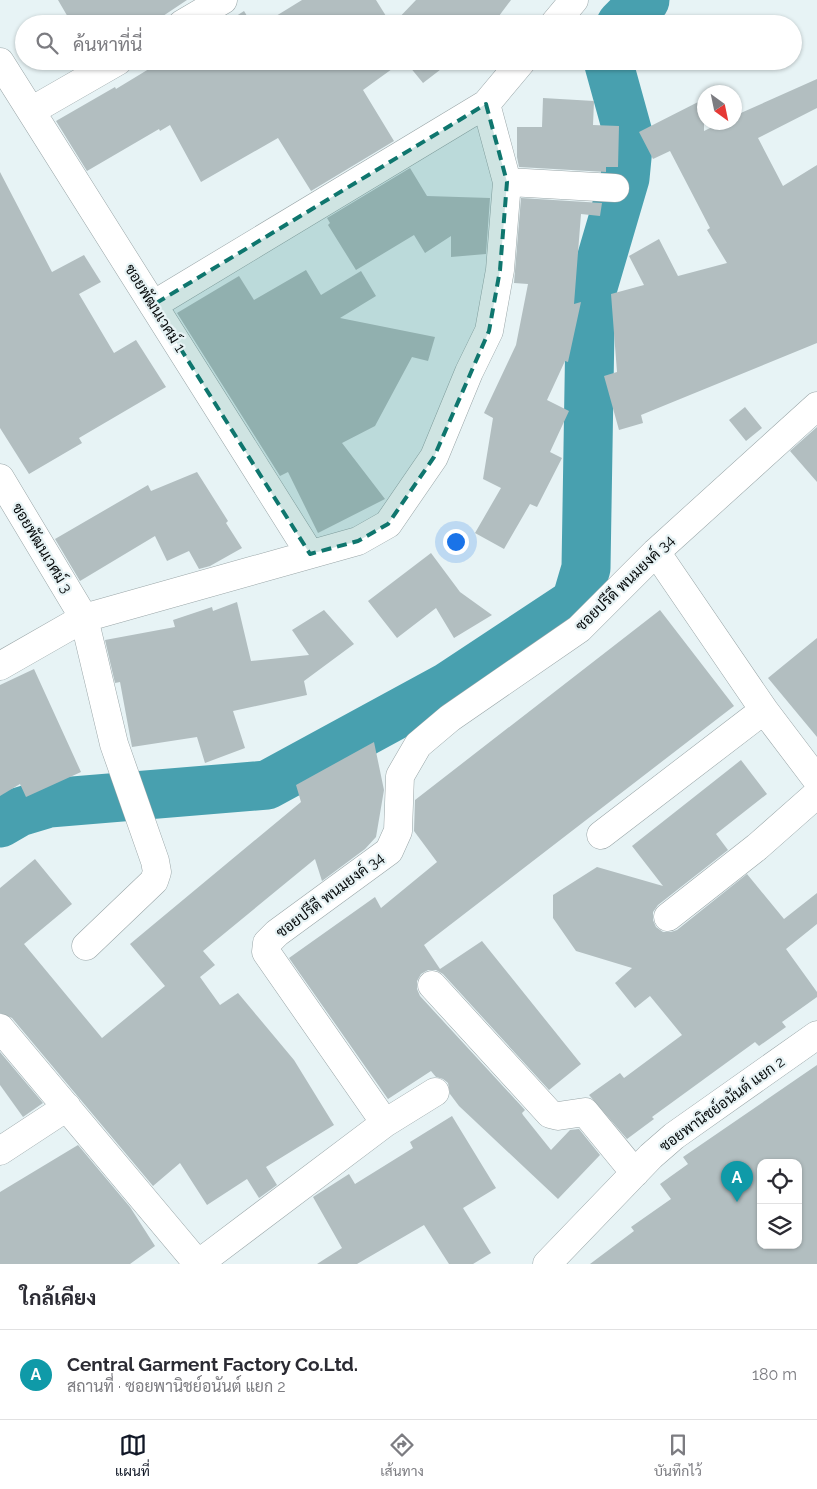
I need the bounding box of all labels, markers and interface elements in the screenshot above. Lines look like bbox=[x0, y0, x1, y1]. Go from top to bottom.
search box bbox=[15, 15, 802, 70]
icon: search bbox=[33, 29, 61, 57]
text: ค้นหาที่นี่ bbox=[73, 33, 142, 55]
north arrow bbox=[697, 85, 742, 130]
street label: ซอยพัฒนเวศม์ 1 bbox=[121, 260, 190, 356]
street label: ซอยพัฒนเวศม์ 3 bbox=[8, 499, 77, 596]
your location bbox=[443, 529, 469, 555]
street label: ซอยปรีดี พนมยงค์ 34 bbox=[571, 530, 678, 635]
street label: ซอยปรีดี พนมยงค์ 34 bbox=[272, 848, 388, 941]
street label: ซอยพานิชย์อนันต์ แยก 2 bbox=[655, 1052, 788, 1155]
map controls bbox=[757, 1159, 802, 1249]
button: locate bbox=[757, 1159, 802, 1204]
pin: A bbox=[721, 1161, 753, 1202]
button: layers bbox=[757, 1204, 802, 1249]
text: ใกล้เคียง bbox=[20, 1285, 96, 1310]
text: Central Garment Factory Co.Ltd. bbox=[67, 1353, 358, 1375]
text: A bbox=[31, 1365, 41, 1384]
text: 180 m bbox=[752, 1365, 797, 1384]
text: สถานที่ · ซอยพานิชย์อนันต์ แยก 2 bbox=[67, 1377, 286, 1396]
tab: แผนที่ bbox=[115, 1431, 150, 1479]
tab: เส้นทาง bbox=[380, 1431, 424, 1479]
tab: บันทึกไว้ bbox=[654, 1431, 702, 1479]

